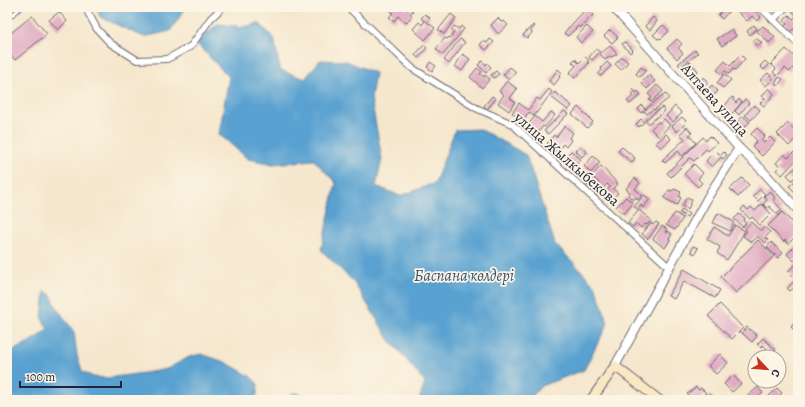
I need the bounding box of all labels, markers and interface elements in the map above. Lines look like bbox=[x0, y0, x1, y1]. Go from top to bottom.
street label: Алтаева улица bbox=[676, 58, 753, 141]
street label: улица Жылкыбекова bbox=[509, 107, 624, 211]
water label: Баспана көлдері bbox=[414, 265, 514, 287]
north arrow bbox=[747, 349, 787, 389]
scale bar bbox=[20, 363, 121, 389]
text: С bbox=[767, 367, 784, 380]
text: 100 m bbox=[26, 369, 55, 385]

